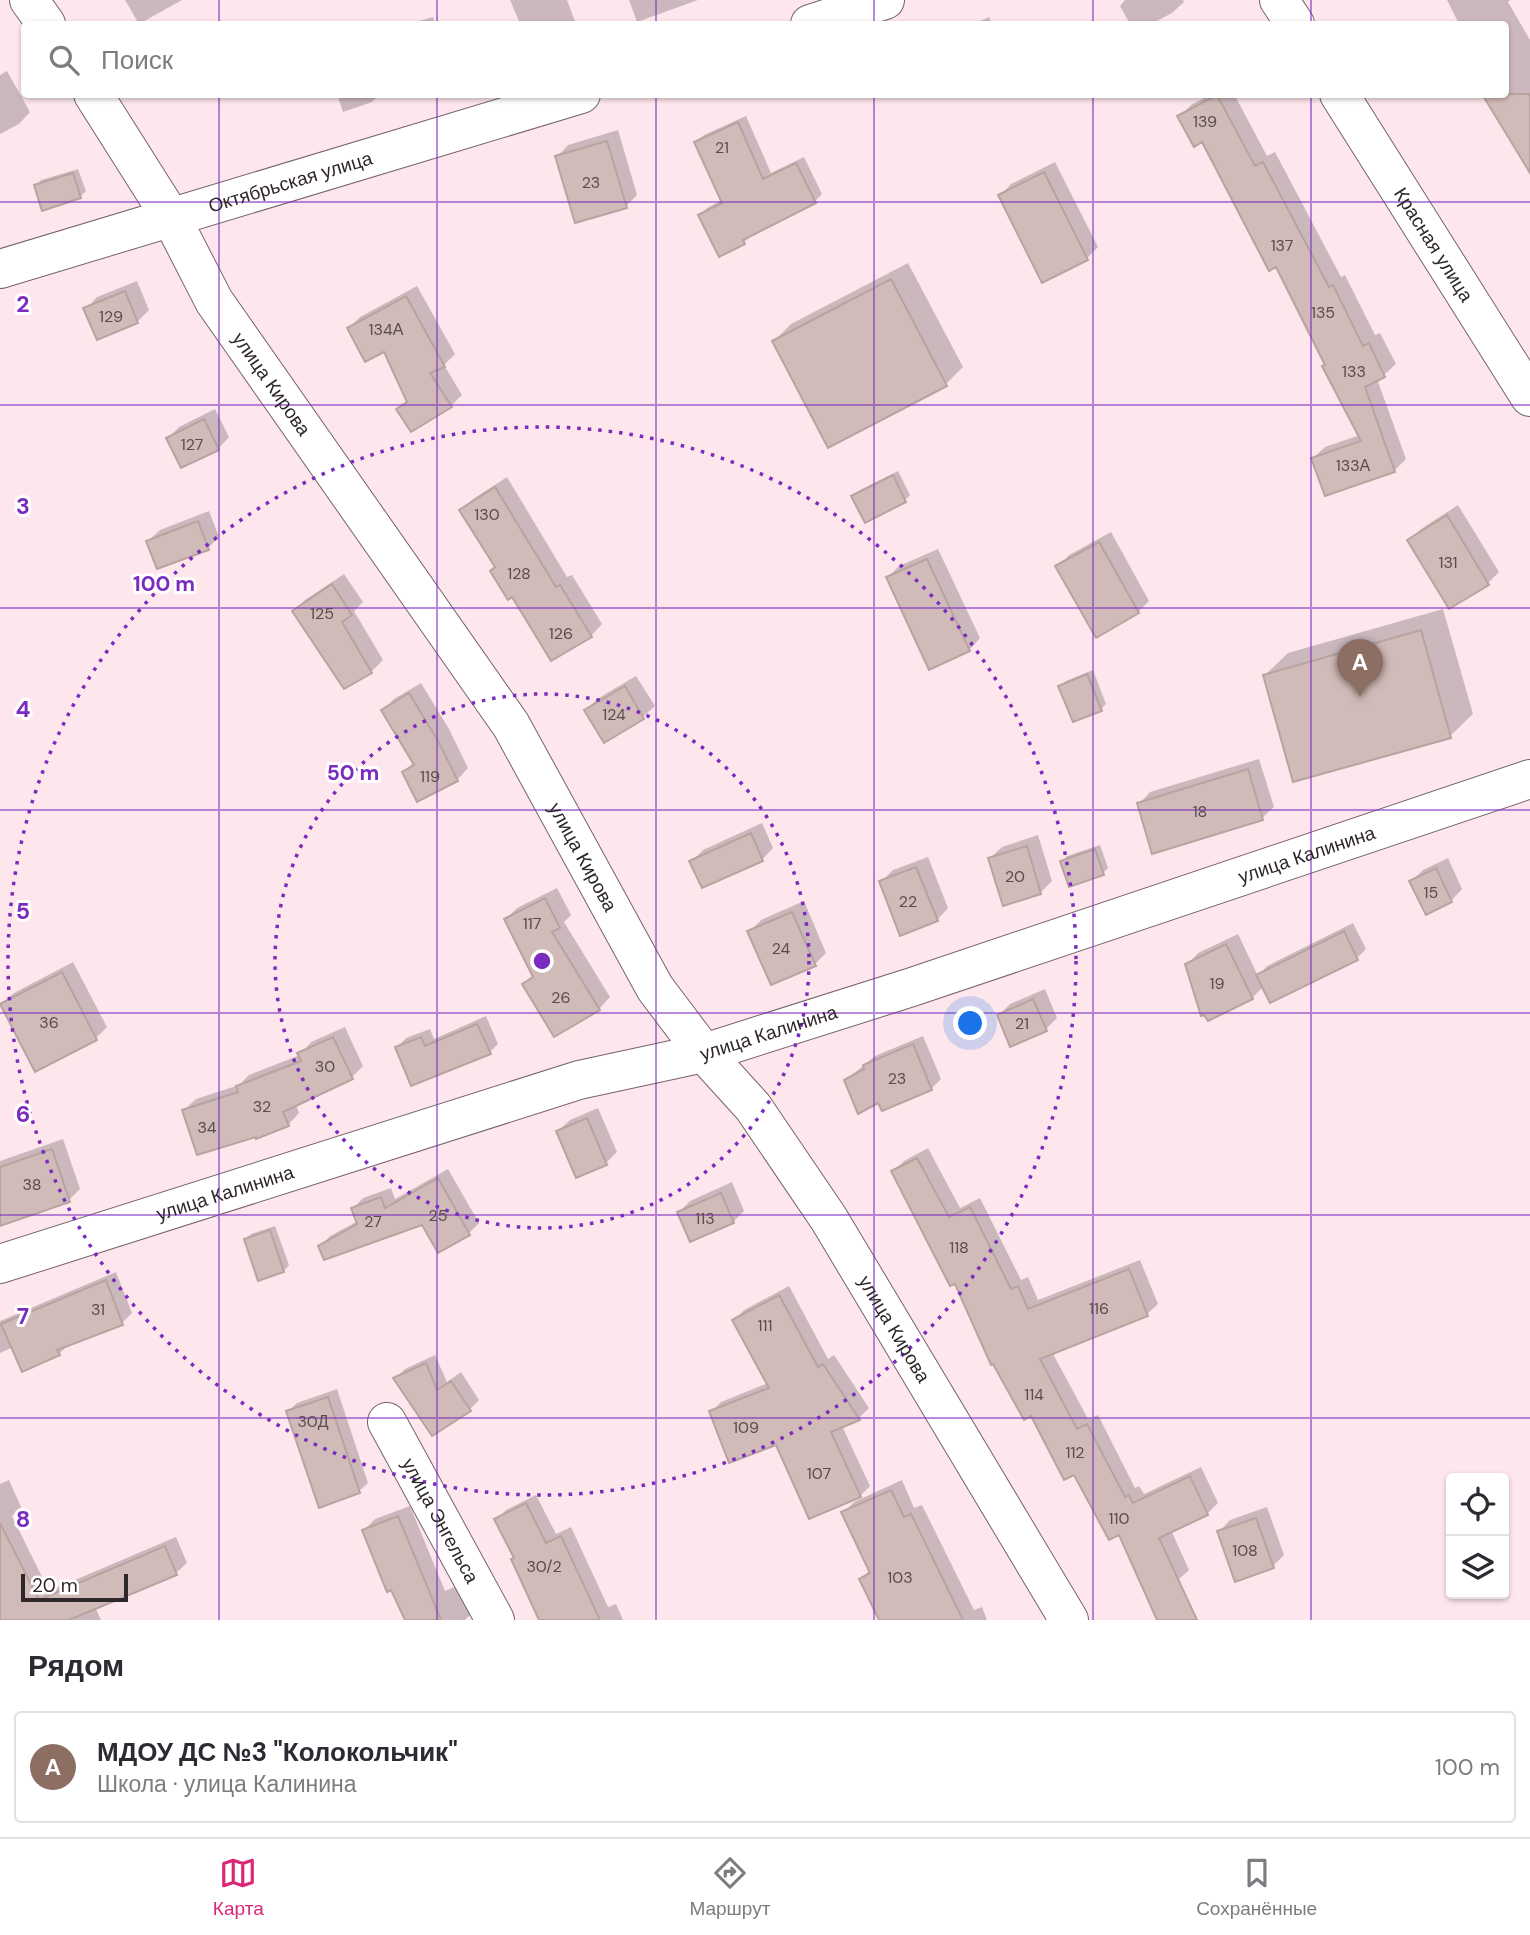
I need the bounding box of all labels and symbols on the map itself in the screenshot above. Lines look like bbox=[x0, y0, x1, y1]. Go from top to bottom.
house number: 139 bbox=[1193, 111, 1217, 132]
house number: 21 bbox=[715, 137, 729, 158]
street label: Октябрьская улица bbox=[205, 145, 376, 219]
house number: 23 bbox=[582, 172, 600, 193]
street label: Красная улица bbox=[1388, 183, 1479, 307]
house number: 137 bbox=[1271, 235, 1293, 256]
text: 2 bbox=[16, 289, 30, 319]
house number: 135 bbox=[1311, 302, 1335, 323]
house number: 129 bbox=[99, 306, 123, 327]
house number: 134А bbox=[369, 319, 404, 340]
street label: улица Кирова bbox=[227, 327, 317, 441]
house number: 133 bbox=[1342, 361, 1366, 382]
house number: 127 bbox=[181, 434, 203, 455]
house number: 133А bbox=[1336, 455, 1371, 476]
text: 3 bbox=[16, 491, 30, 521]
house number: 130 bbox=[474, 504, 500, 525]
house number: 131 bbox=[1438, 552, 1458, 573]
house number: 128 bbox=[507, 563, 531, 584]
text: 100 m bbox=[133, 570, 195, 598]
house number: 125 bbox=[310, 603, 334, 624]
house number: 126 bbox=[549, 623, 573, 644]
pin: A bbox=[1337, 639, 1383, 697]
text: 4 bbox=[16, 694, 31, 724]
house number: 124 bbox=[602, 704, 626, 725]
text: 50 m bbox=[327, 759, 379, 787]
house number: 119 bbox=[420, 766, 440, 787]
street label: улица Кирова bbox=[543, 798, 623, 916]
house number: 18 bbox=[1193, 801, 1207, 822]
street label: улица Калинина bbox=[1235, 820, 1379, 889]
house number: 20 bbox=[1005, 866, 1025, 887]
house number: 15 bbox=[1424, 882, 1438, 903]
house number: 22 bbox=[899, 891, 917, 912]
text: 5 bbox=[16, 896, 30, 926]
house number: 117 bbox=[523, 913, 541, 934]
house number: 24 bbox=[772, 938, 791, 959]
centre of rings bbox=[530, 949, 554, 973]
house number: 19 bbox=[1209, 973, 1225, 994]
house number: 26 bbox=[551, 987, 571, 1008]
street label: улица Калинина bbox=[697, 999, 841, 1067]
your location bbox=[953, 1006, 987, 1040]
house number: 36 bbox=[39, 1012, 59, 1033]
house number: 21 bbox=[1015, 1013, 1029, 1034]
house number: 30 bbox=[315, 1056, 335, 1077]
house number: 23 bbox=[888, 1068, 906, 1089]
house number: 32 bbox=[253, 1096, 271, 1117]
text: 6 bbox=[16, 1099, 30, 1129]
house number: 34 bbox=[197, 1117, 217, 1138]
street label: улица Калинина bbox=[153, 1159, 297, 1227]
house number: 38 bbox=[22, 1174, 42, 1195]
house number: 25 bbox=[429, 1205, 447, 1226]
house number: 113 bbox=[695, 1208, 715, 1229]
house number: 27 bbox=[364, 1211, 382, 1232]
house number: 118 bbox=[949, 1237, 969, 1258]
street label: улица Кирова bbox=[852, 1271, 936, 1387]
house number: 116 bbox=[1089, 1298, 1109, 1319]
house number: 31 bbox=[91, 1299, 105, 1320]
text: 7 bbox=[17, 1301, 29, 1331]
house number: 111 bbox=[758, 1315, 772, 1336]
house number: 114 bbox=[1024, 1384, 1044, 1405]
house number: 30Д bbox=[297, 1411, 329, 1432]
house number: 109 bbox=[733, 1417, 759, 1438]
house number: 112 bbox=[1065, 1442, 1085, 1463]
street label: улица Энгельса bbox=[396, 1454, 485, 1588]
house number: 107 bbox=[807, 1463, 831, 1484]
text: 8 bbox=[16, 1504, 30, 1534]
house number: 110 bbox=[1109, 1508, 1130, 1529]
house number: 108 bbox=[1232, 1540, 1258, 1561]
house number: 30/2 bbox=[526, 1556, 562, 1577]
house number: 103 bbox=[887, 1567, 913, 1588]
scale bar bbox=[21, 1571, 128, 1603]

